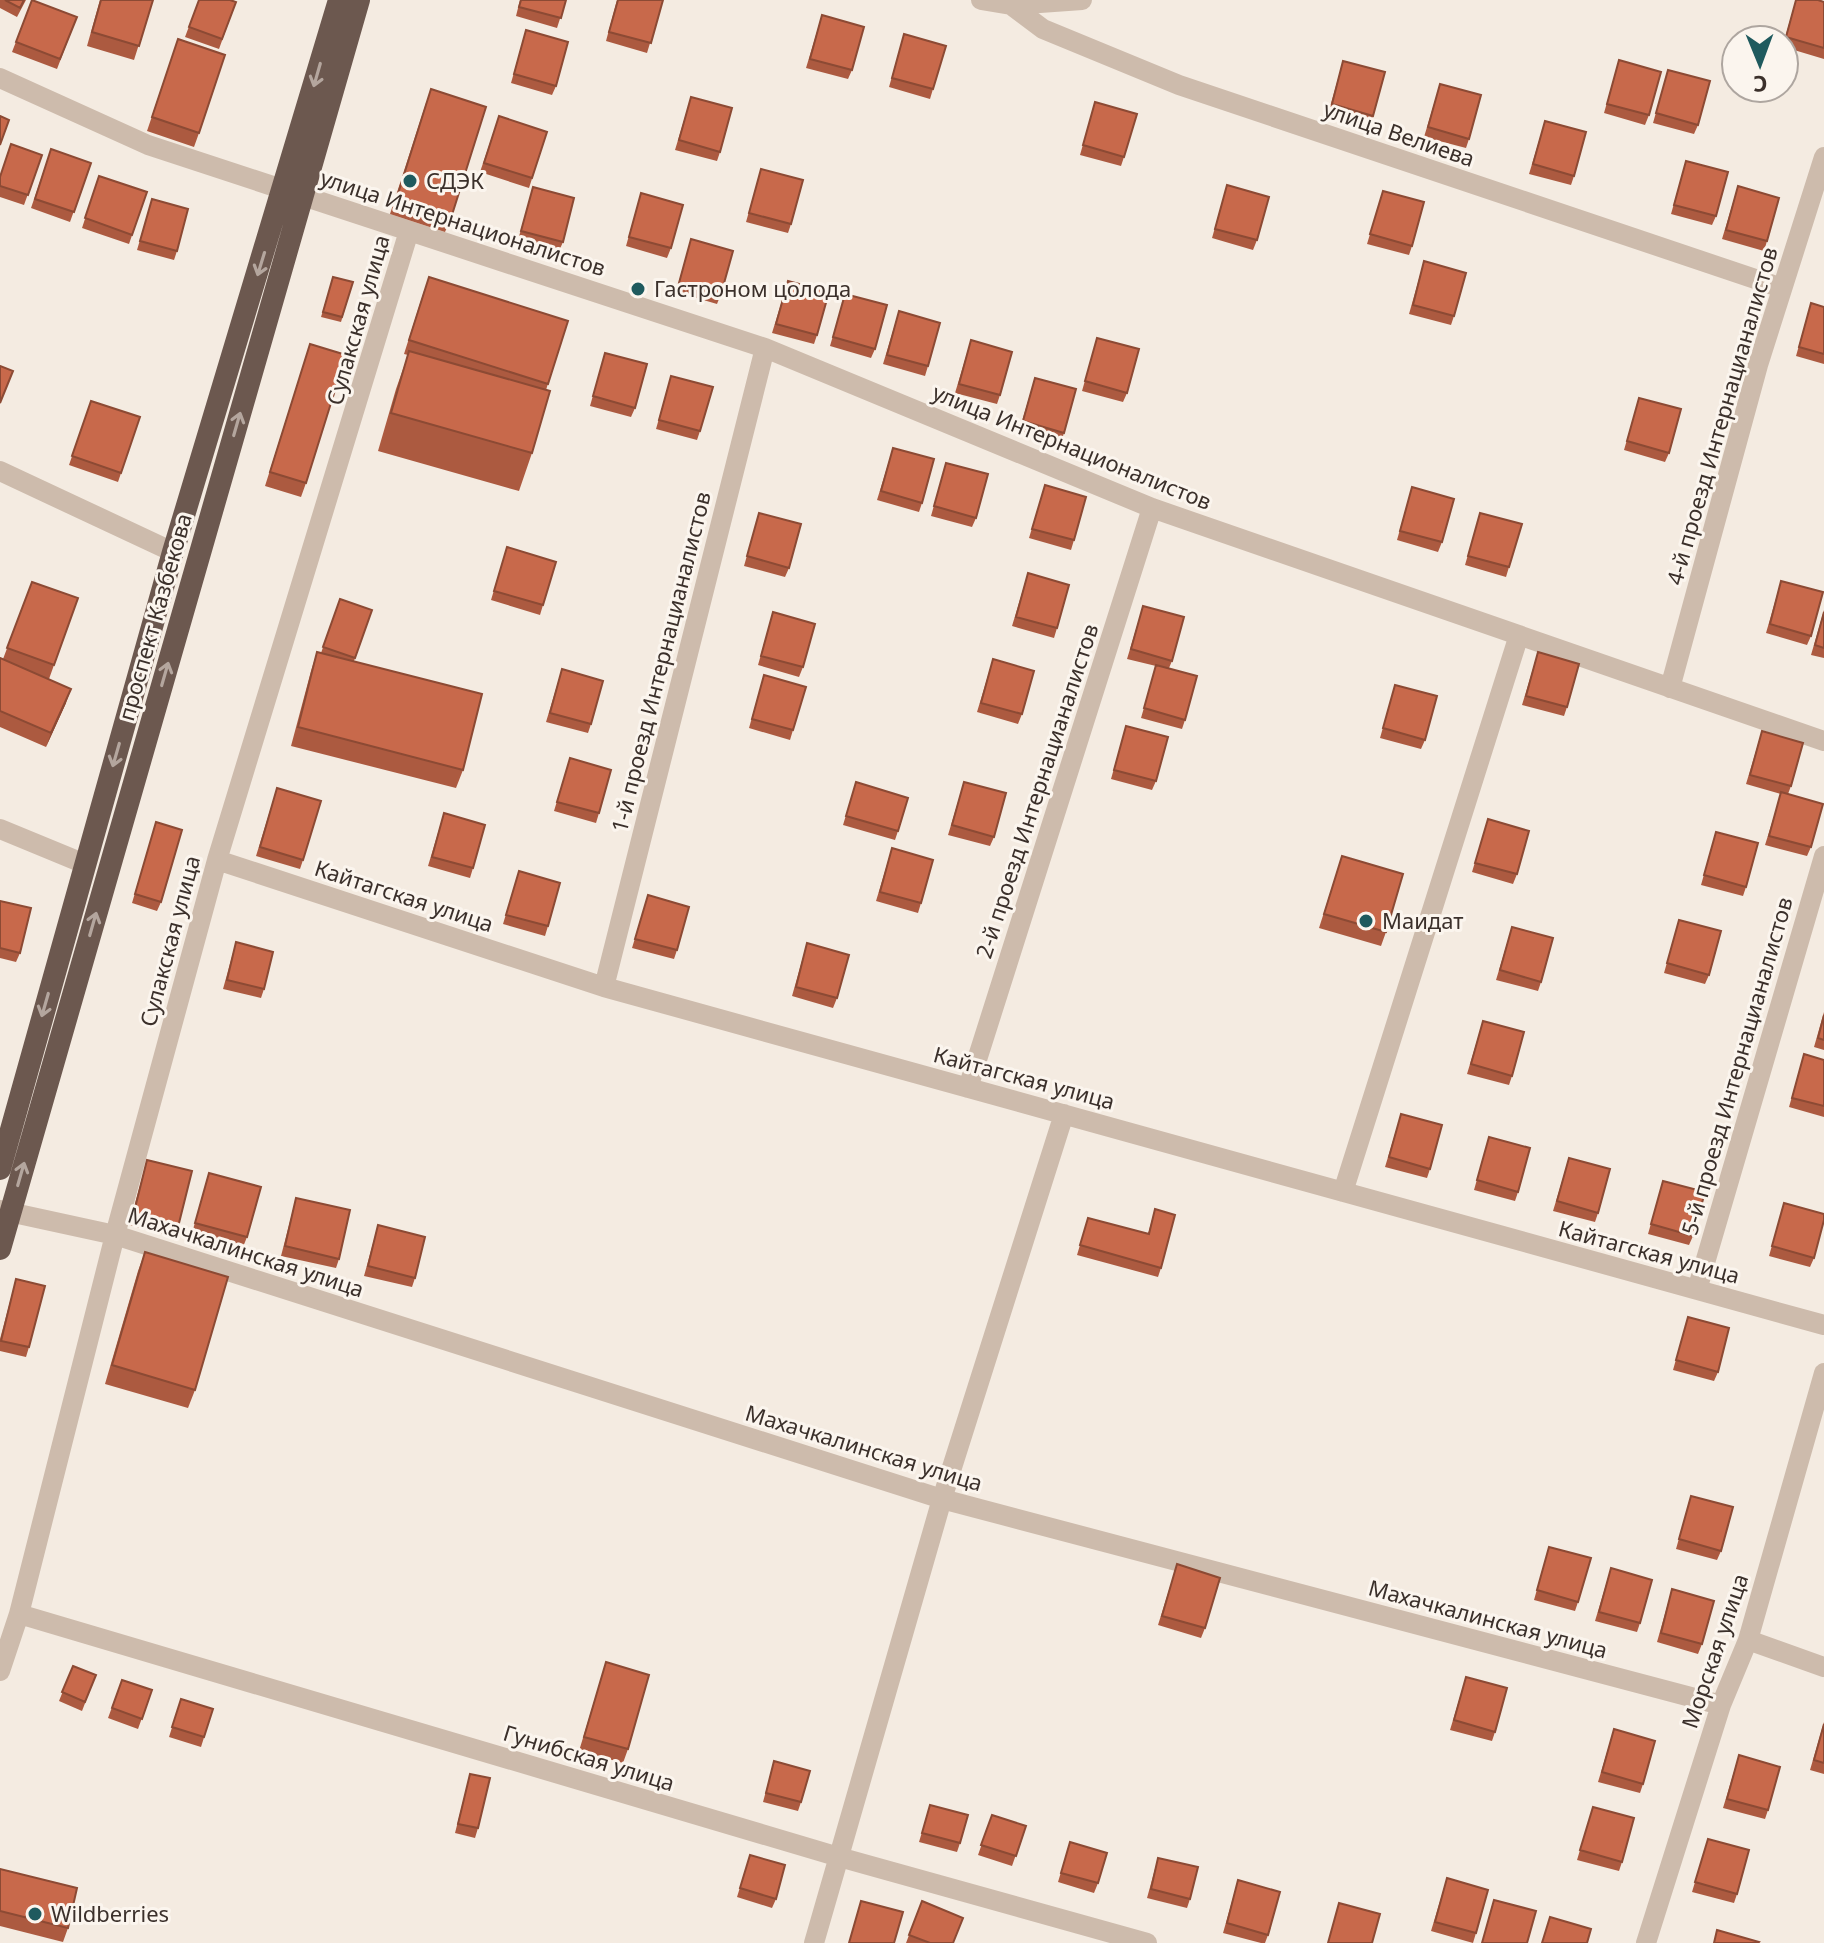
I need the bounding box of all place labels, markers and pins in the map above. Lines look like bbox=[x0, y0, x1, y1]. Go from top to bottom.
place label: СДЭК bbox=[426, 165, 484, 195]
marker: СДЭК bbox=[401, 172, 419, 190]
place label: Гастроном цолода bbox=[654, 273, 851, 303]
marker: Гастроном цолода bbox=[629, 280, 647, 298]
place label: Маидат bbox=[1382, 905, 1463, 935]
marker: Маидат bbox=[1357, 912, 1375, 930]
place label: Wildberries bbox=[51, 1898, 169, 1928]
marker: Wildberries bbox=[26, 1905, 44, 1923]

